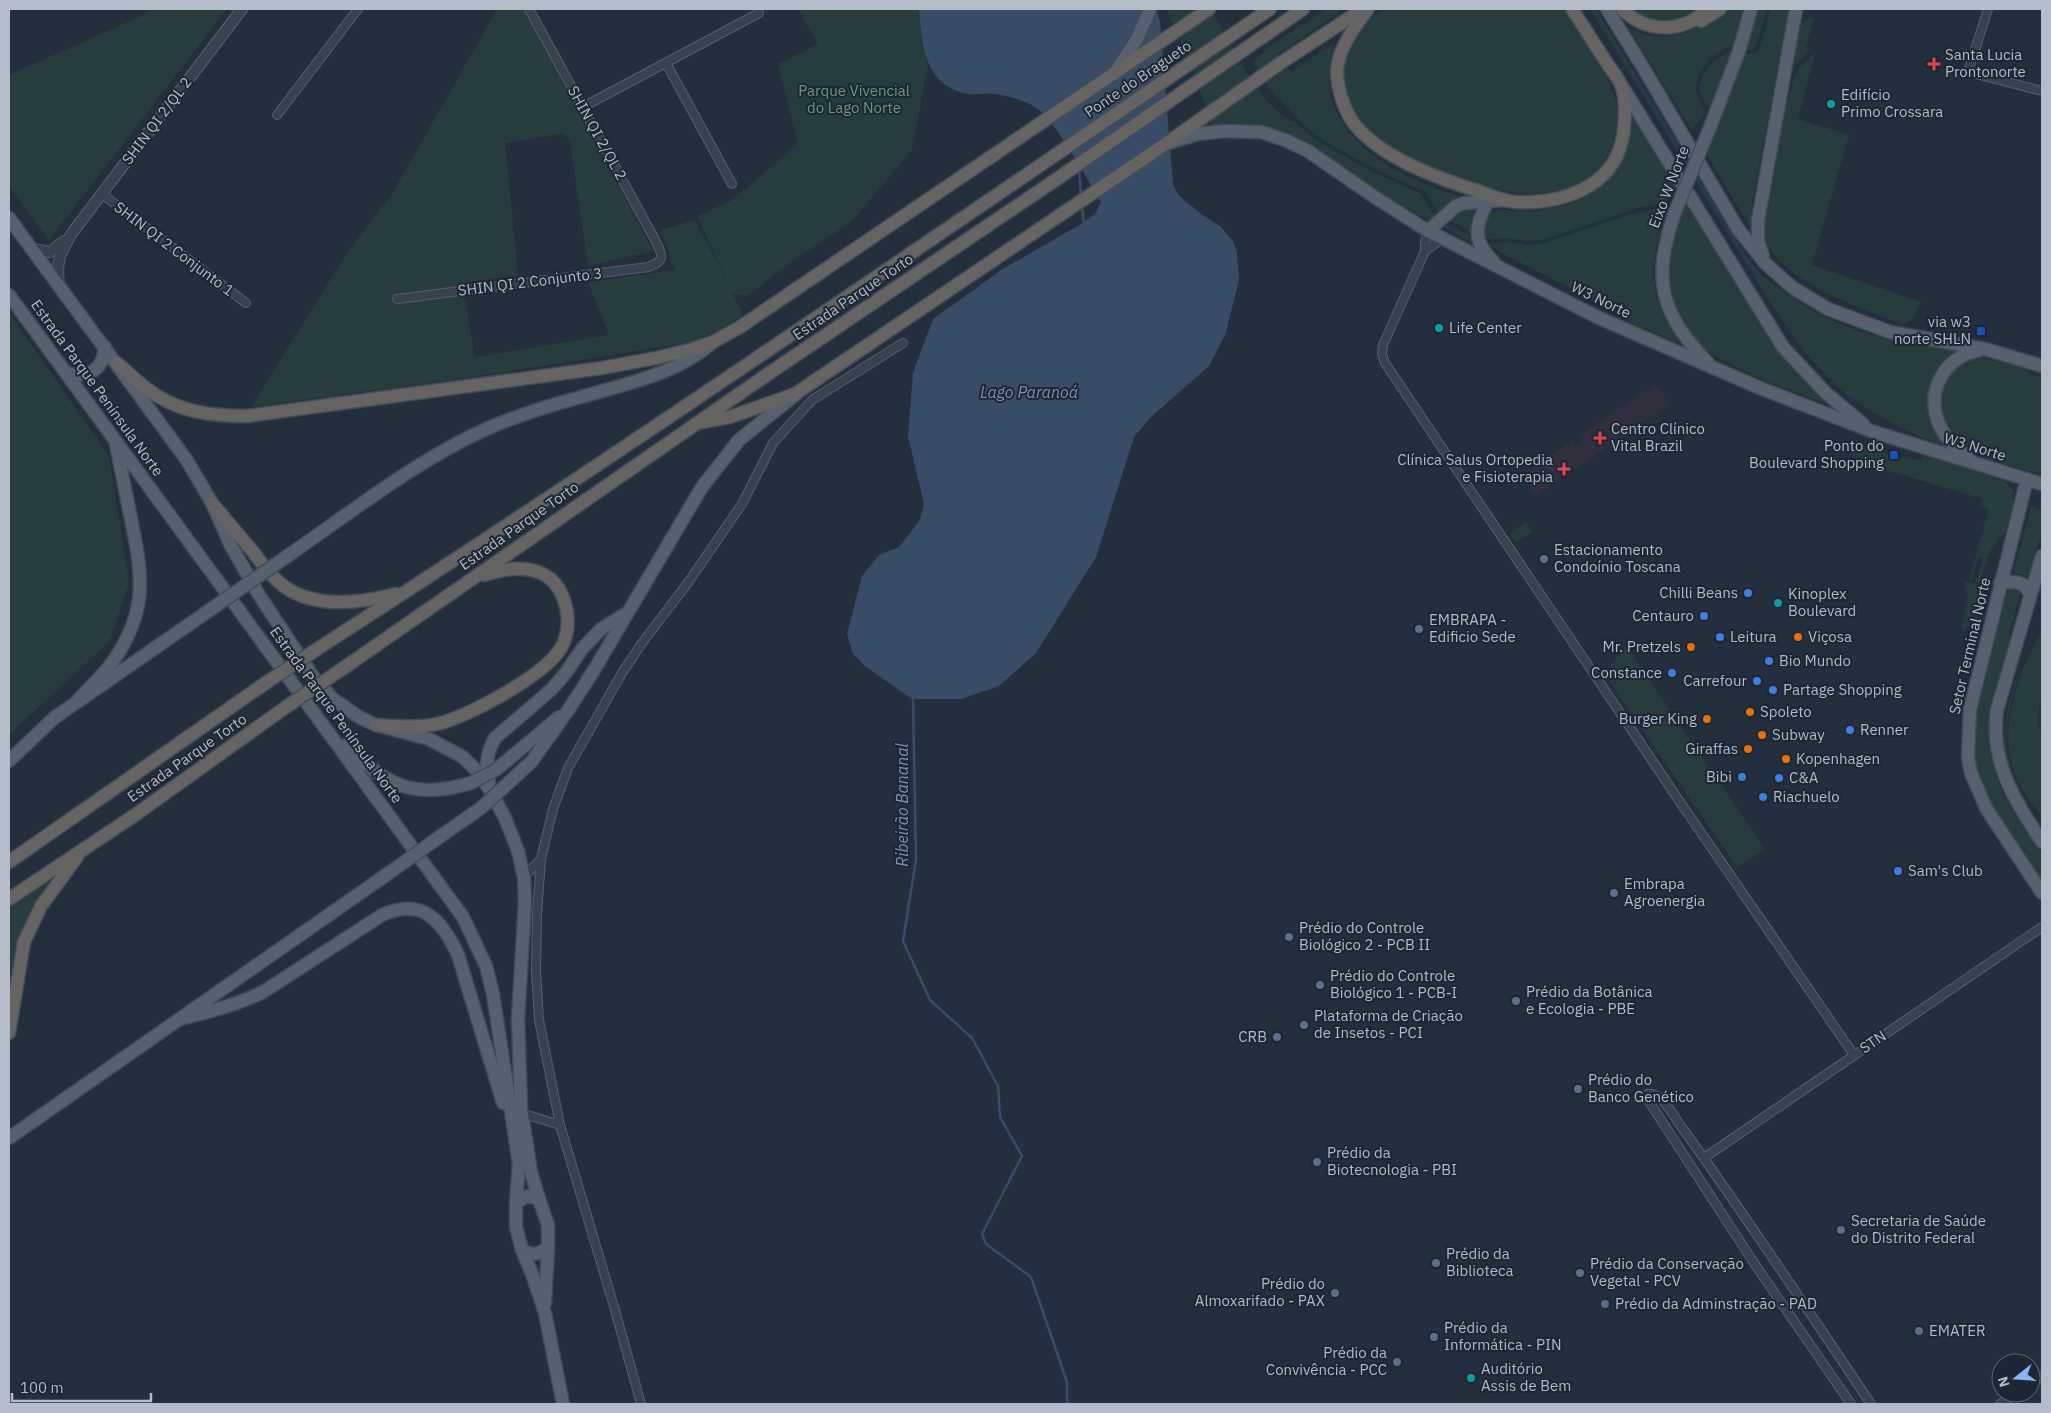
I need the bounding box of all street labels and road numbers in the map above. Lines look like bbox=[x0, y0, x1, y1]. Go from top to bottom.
street label: Ponte do Bragueto bbox=[1081, 36, 1195, 121]
street label: SHIN QI 2/QL 2 bbox=[117, 73, 196, 168]
street label: SHIN QI 2/QL 2 bbox=[564, 82, 631, 183]
street label: Eixo W Norte bbox=[1644, 143, 1693, 231]
street label: SHIN QI 2 Conjunto 1 bbox=[111, 197, 238, 300]
street label: Estrada Parque Torto bbox=[789, 249, 917, 344]
street label: SHIN QI 2 Conjunto 3 bbox=[457, 263, 603, 300]
street label: W3 Norte bbox=[1568, 277, 1634, 322]
street label: Estrada Parque Península Norte bbox=[27, 296, 168, 480]
street label: W3 Norte bbox=[1942, 428, 2008, 465]
street label: Estrada Parque Torto bbox=[455, 477, 582, 574]
street label: Setor Terminal Norte bbox=[1945, 576, 1995, 716]
street label: Estrada Parque Península Norte bbox=[266, 623, 407, 807]
street label: Estrada Parque Torto bbox=[123, 709, 250, 806]
street label: STN bbox=[1856, 1026, 1890, 1057]

